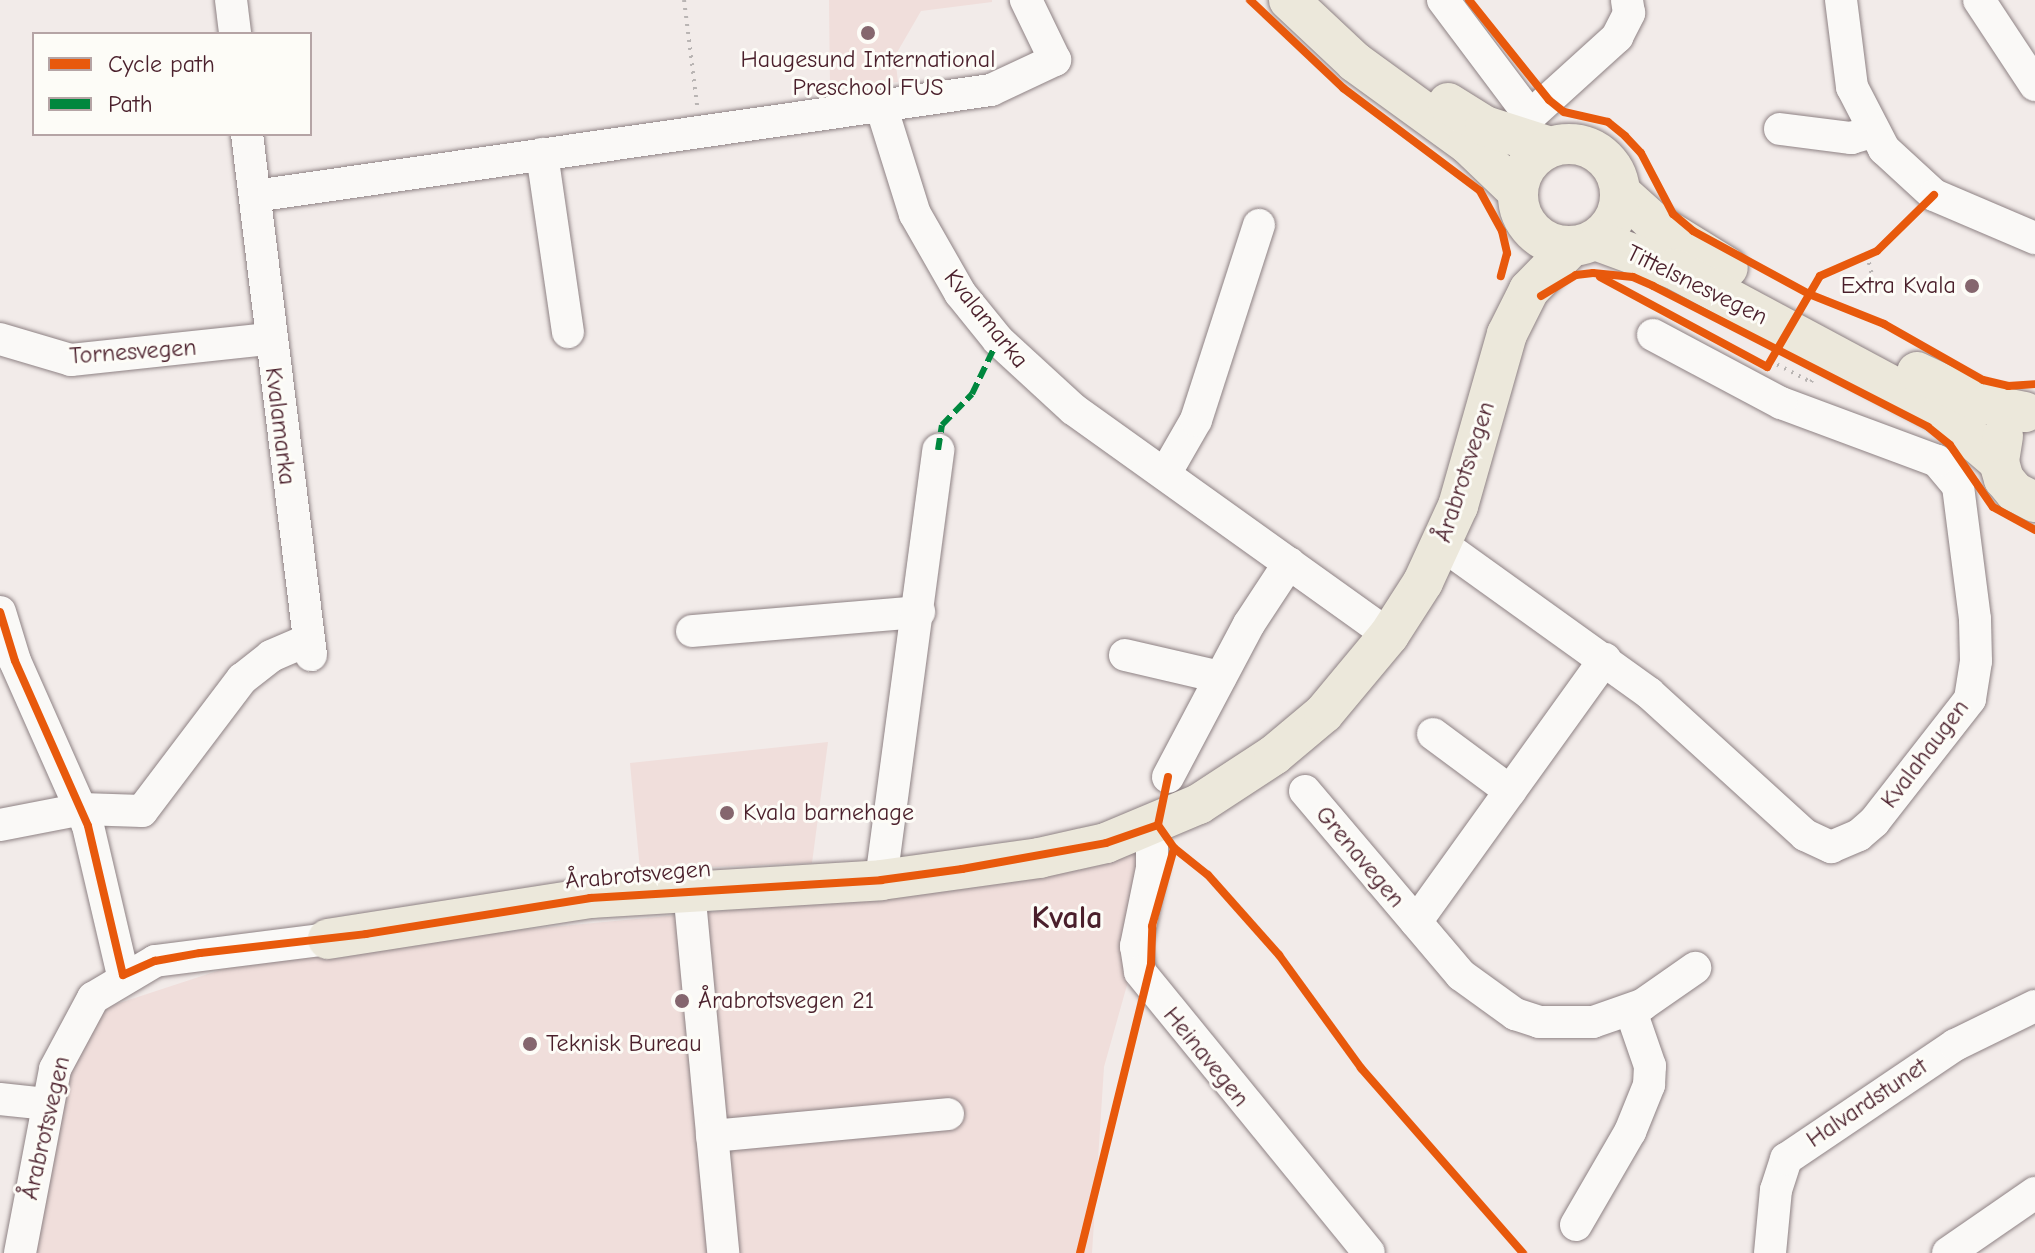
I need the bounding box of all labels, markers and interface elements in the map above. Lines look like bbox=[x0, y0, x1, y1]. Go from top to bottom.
marker: Haugesund International Preschool FUS bbox=[859, 24, 877, 42]
legend bbox=[32, 32, 312, 136]
place label: Haugesund International Preschool FUS bbox=[741, 46, 995, 102]
text: Cycle path bbox=[108, 50, 215, 78]
text: Path bbox=[108, 90, 153, 118]
street label: Tittelsnesvegen bbox=[1622, 238, 1772, 332]
street label: Kvalamarka bbox=[938, 264, 1034, 374]
place label: Extra Kvala bbox=[1841, 272, 1956, 300]
marker: Extra Kvala bbox=[1963, 277, 1981, 295]
street label: Tornesvegen bbox=[68, 333, 198, 371]
street label: Kvalamarka bbox=[259, 366, 301, 486]
street label: Årabrotsvegen bbox=[1429, 398, 1501, 546]
street label: Kvalahaugen bbox=[1875, 694, 1975, 814]
place label: Kvala barnehage bbox=[743, 799, 914, 827]
street label: Grenavegen bbox=[1309, 800, 1411, 914]
marker: Kvala barnehage bbox=[718, 804, 736, 822]
street label: Årabrotsvegen bbox=[564, 854, 712, 896]
district label: Kvala bbox=[1031, 899, 1103, 937]
place label: Årabrotsvegen 21 bbox=[698, 987, 874, 1015]
marker: Årabrotsvegen 21 bbox=[673, 992, 691, 1010]
street label: Heinavegen bbox=[1157, 1001, 1255, 1113]
place label: Teknisk Bureau bbox=[546, 1030, 701, 1058]
marker: Teknisk Bureau bbox=[521, 1035, 539, 1053]
street label: Halvardstunet bbox=[1801, 1052, 1933, 1154]
street label: Årabrotsvegen bbox=[16, 1053, 76, 1203]

